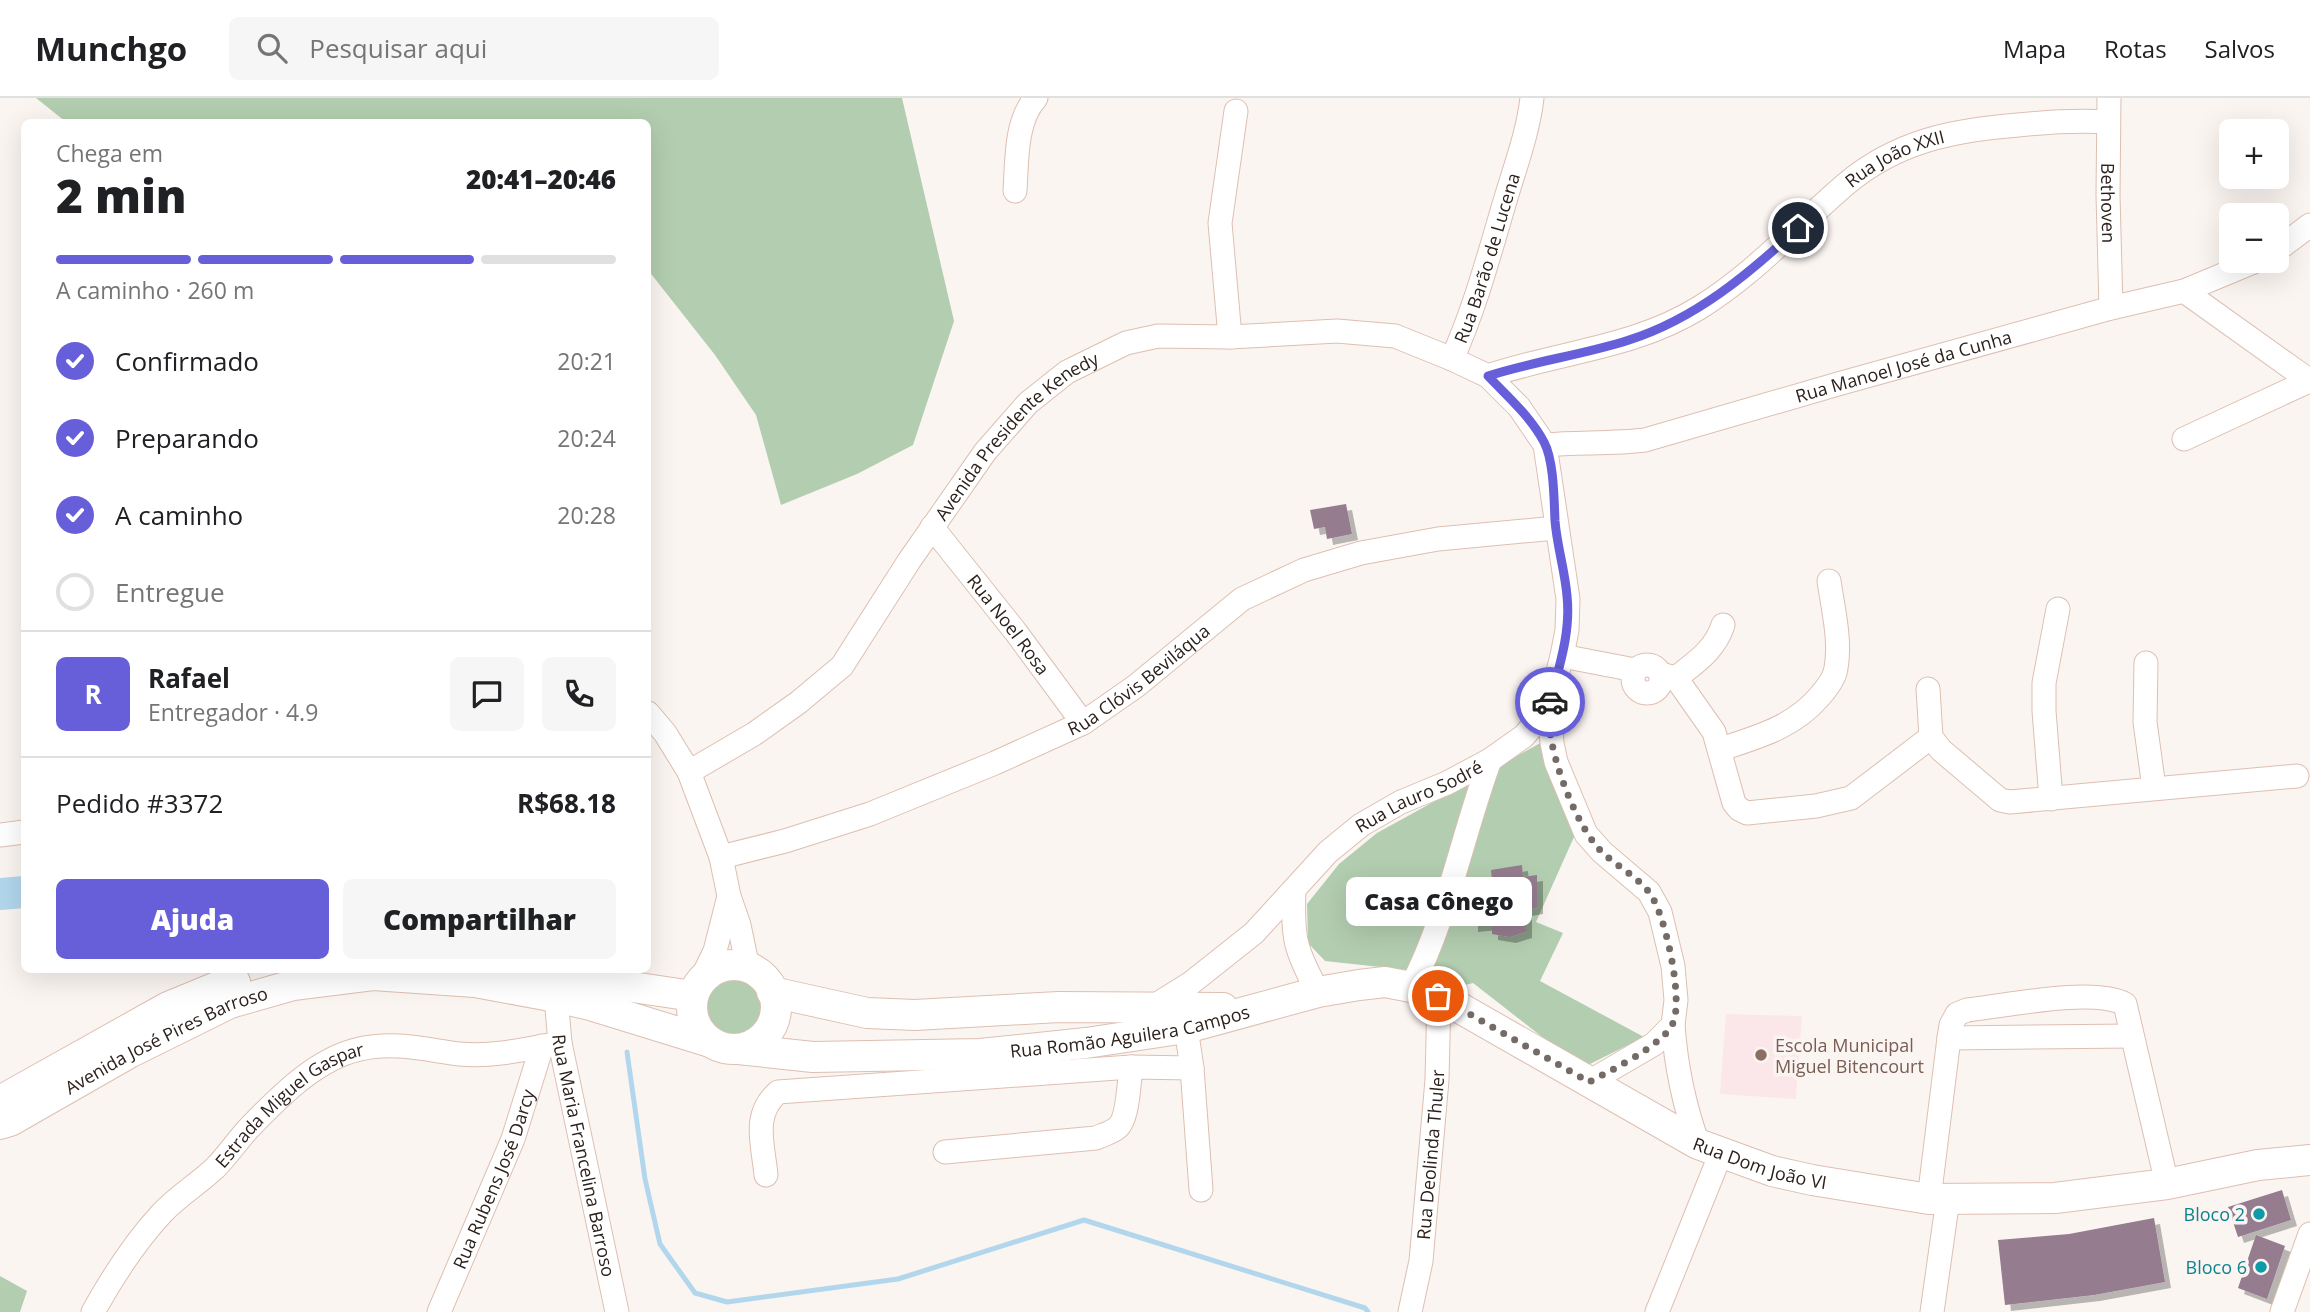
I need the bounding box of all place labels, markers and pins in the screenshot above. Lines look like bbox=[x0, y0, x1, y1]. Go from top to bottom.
pin bbox=[1768, 198, 1828, 258]
callout: Casa Cônego bbox=[1345, 877, 1531, 926]
pin bbox=[1408, 966, 1468, 1026]
place label: Escola Municipal Miguel Bitencourt bbox=[1775, 1033, 1924, 1078]
marker: Escola Municipal Miguel Bitencourt bbox=[1753, 1047, 1769, 1063]
place label: Bloco 2 bbox=[2184, 1202, 2245, 1226]
marker: Bloco 2 bbox=[2251, 1206, 2267, 1222]
place label: Bloco 6 bbox=[2186, 1255, 2247, 1279]
marker: Bloco 6 bbox=[2253, 1259, 2269, 1275]

